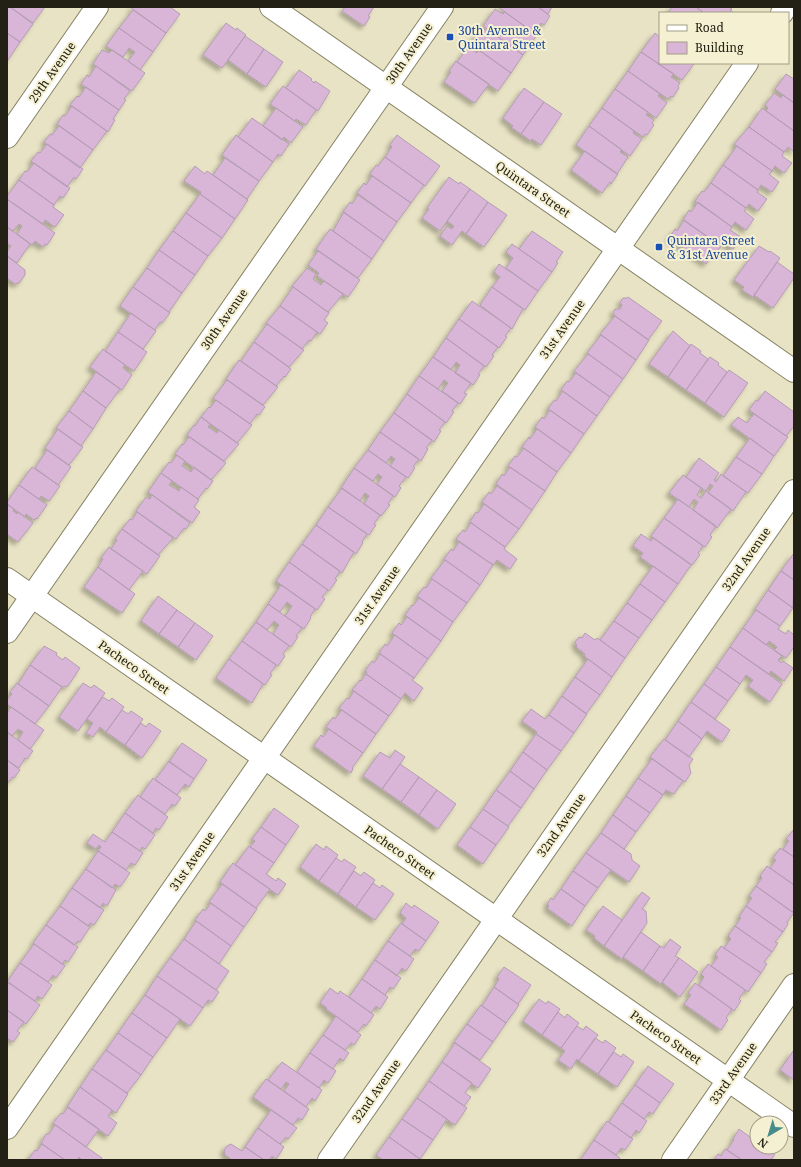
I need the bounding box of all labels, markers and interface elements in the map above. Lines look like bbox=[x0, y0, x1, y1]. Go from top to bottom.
legend bbox=[659, 12, 789, 64]
street label: 30th Avenue bbox=[382, 19, 436, 87]
text: Road bbox=[695, 19, 725, 36]
place label: 30th Avenue & Quintara Street bbox=[458, 22, 546, 53]
marker: 30th Avenue & Quintara Street bbox=[445, 32, 455, 42]
street label: 29th Avenue bbox=[25, 38, 79, 106]
text: Building bbox=[695, 39, 744, 56]
street label: Quintara Street bbox=[492, 157, 574, 221]
place label: Quintara Street & 31st Avenue bbox=[667, 232, 755, 263]
marker: Quintara Street & 31st Avenue bbox=[654, 242, 664, 252]
street label: 30th Avenue bbox=[197, 285, 251, 353]
street label: 31st Avenue bbox=[535, 296, 589, 362]
street label: 32nd Avenue bbox=[718, 524, 774, 594]
street label: 31st Avenue bbox=[350, 562, 404, 628]
street label: Pacheco Street bbox=[95, 636, 173, 698]
street label: 32nd Avenue bbox=[533, 790, 589, 860]
street label: Pacheco Street bbox=[361, 821, 439, 883]
street label: 31st Avenue bbox=[165, 828, 219, 894]
street label: Pacheco Street bbox=[627, 1006, 705, 1068]
street label: 33rd Avenue bbox=[705, 1038, 761, 1108]
street label: 32nd Avenue bbox=[348, 1056, 404, 1126]
north arrow bbox=[749, 1115, 789, 1155]
text: N bbox=[754, 1134, 771, 1152]

